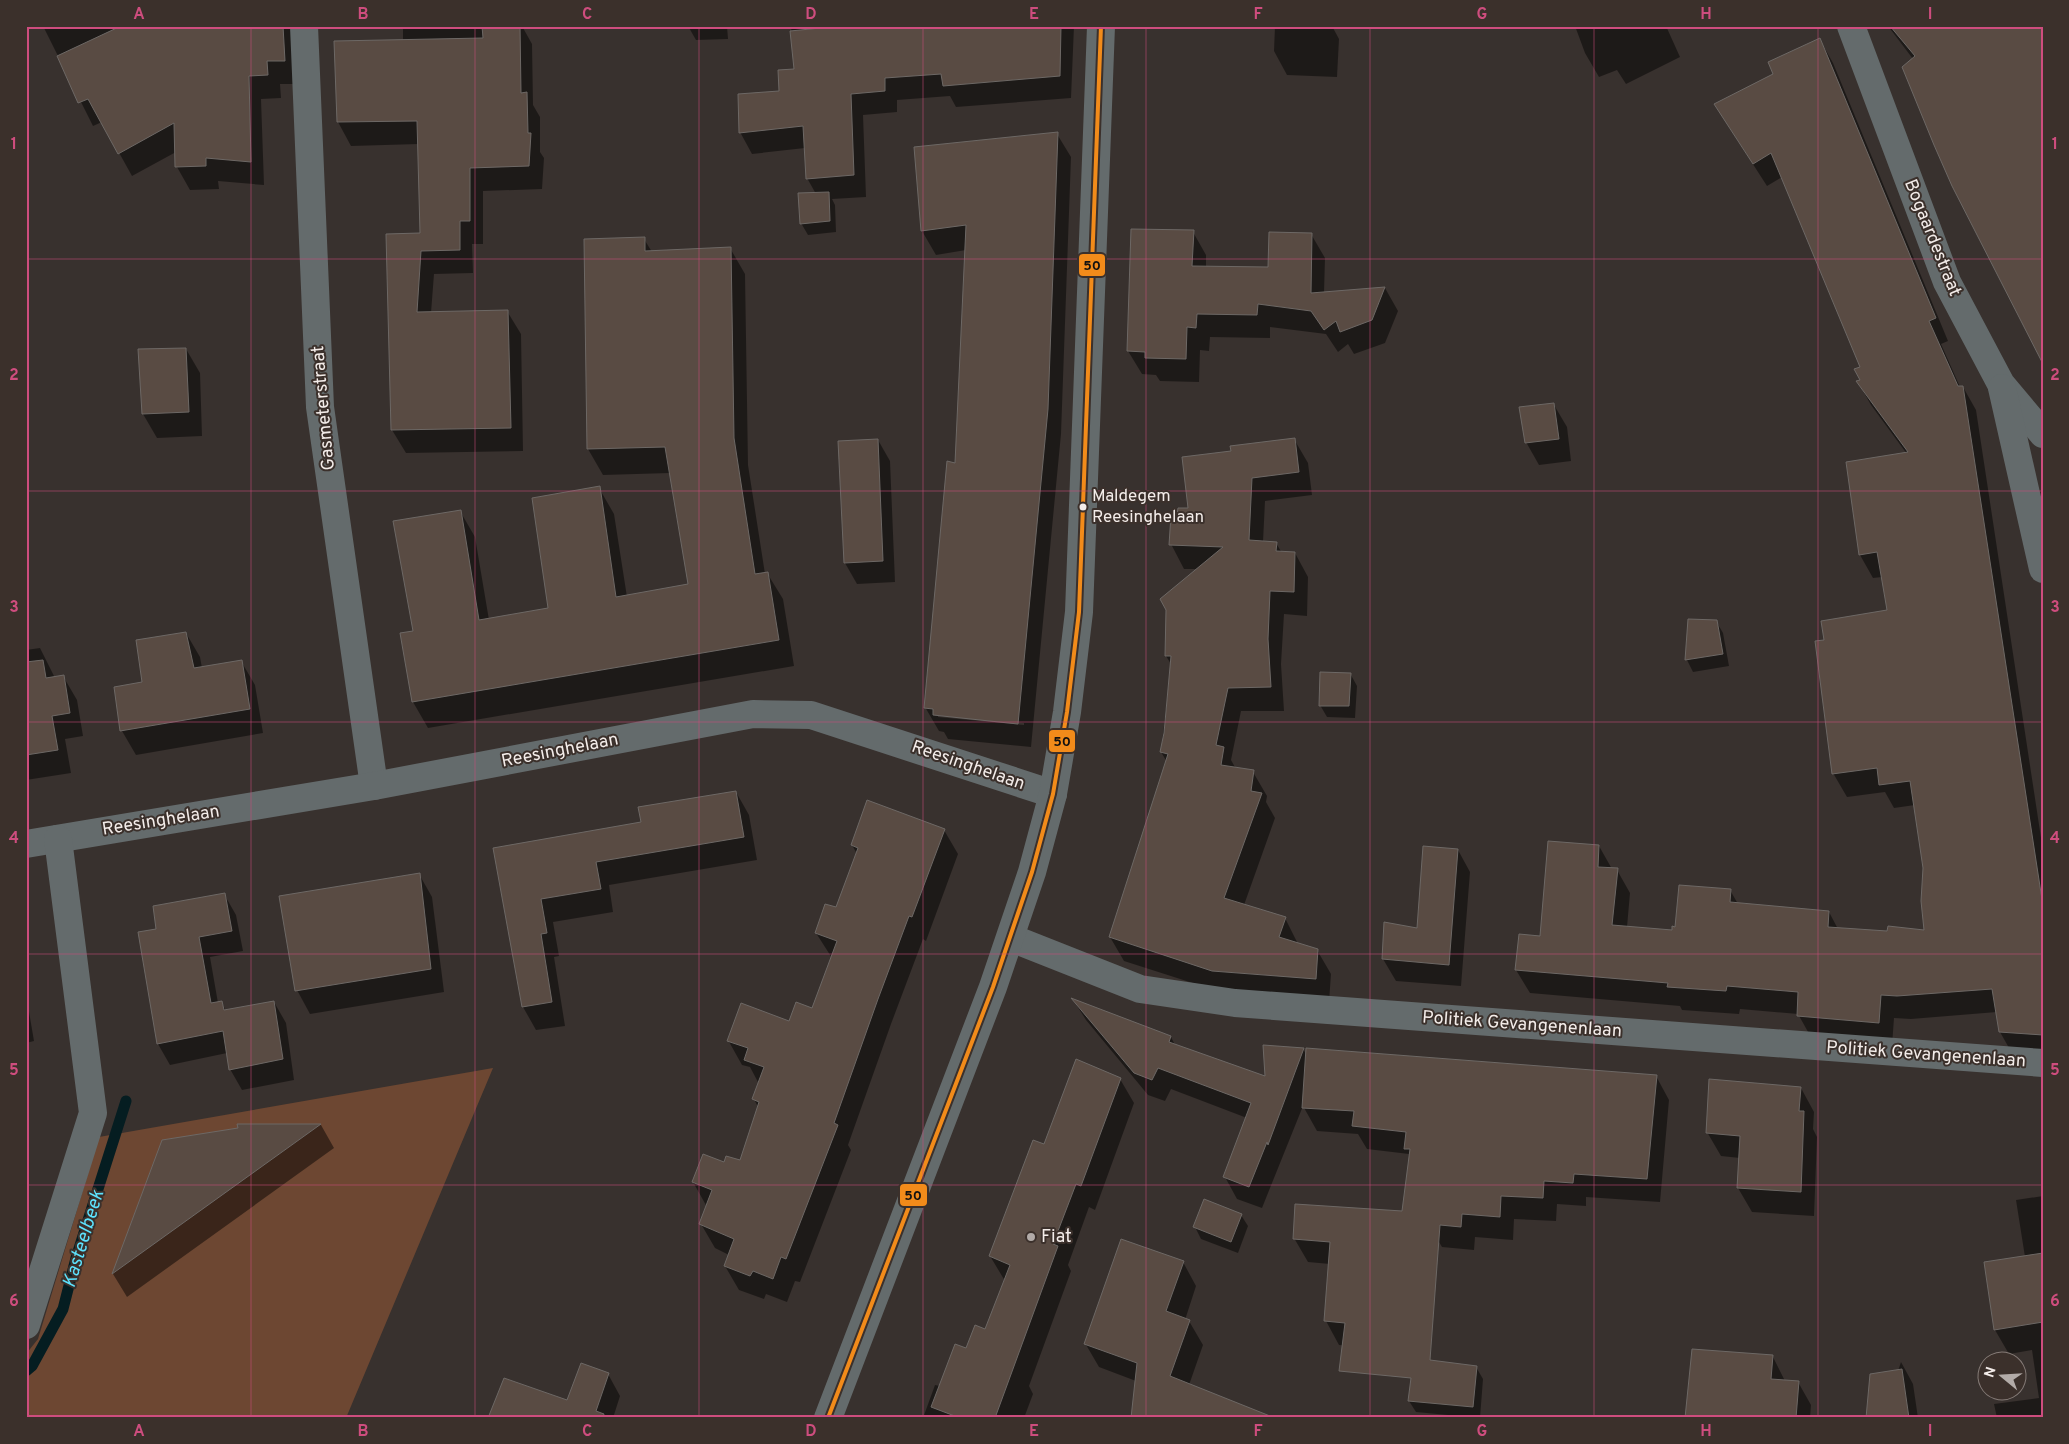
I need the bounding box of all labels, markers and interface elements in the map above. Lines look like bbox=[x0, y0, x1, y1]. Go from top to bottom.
text: A bbox=[133, 5, 145, 25]
text: B bbox=[357, 5, 369, 25]
text: C bbox=[582, 5, 592, 25]
text: D bbox=[805, 5, 817, 25]
text: E bbox=[1029, 5, 1039, 25]
text: F bbox=[1253, 5, 1263, 25]
text: G bbox=[1477, 5, 1487, 25]
text: H bbox=[1700, 5, 1712, 25]
text: I bbox=[1928, 5, 1932, 25]
text: 1 bbox=[11, 135, 17, 155]
text: 1 bbox=[2052, 135, 2058, 155]
street label: Bogaardestraat bbox=[1898, 176, 1966, 300]
line badge: 50 bbox=[1078, 253, 1106, 277]
text: 50 bbox=[1083, 258, 1101, 275]
street label: Gasmeterstraat bbox=[307, 345, 341, 471]
text: 2 bbox=[9, 366, 19, 386]
text: 2 bbox=[2050, 366, 2060, 386]
place label: Maldegem Reesinghelaan bbox=[1092, 486, 1204, 529]
marker: Maldegem Reesinghelaan bbox=[1078, 502, 1088, 512]
text: 3 bbox=[9, 598, 19, 618]
text: 3 bbox=[2050, 598, 2060, 618]
street label: Reesinghelaan bbox=[499, 728, 621, 774]
line badge: 50 bbox=[1048, 729, 1076, 753]
text: 50 bbox=[1053, 734, 1071, 751]
street label: Reesinghelaan bbox=[908, 736, 1028, 796]
street label: Reesinghelaan bbox=[101, 800, 221, 842]
text: 4 bbox=[9, 829, 19, 849]
text: 4 bbox=[2050, 829, 2060, 849]
street label: Politiek Gevangenenlaan bbox=[1421, 1007, 1623, 1043]
street label: Politiek Gevangenenlaan bbox=[1825, 1037, 2027, 1073]
text: 5 bbox=[9, 1061, 19, 1081]
text: 5 bbox=[2050, 1061, 2060, 1081]
line badge: 50 bbox=[899, 1183, 928, 1207]
water label: Kasteelbeek bbox=[58, 1187, 110, 1291]
text: 50 bbox=[904, 1188, 922, 1205]
place label: Fiat bbox=[1041, 1226, 1072, 1249]
marker: Fiat bbox=[1025, 1231, 1037, 1243]
text: 6 bbox=[9, 1292, 19, 1312]
text: 6 bbox=[2050, 1292, 2060, 1312]
north arrow bbox=[1976, 1352, 2026, 1402]
text: N bbox=[1981, 1365, 2001, 1380]
text: A bbox=[133, 1422, 145, 1442]
text: B bbox=[357, 1422, 369, 1442]
text: C bbox=[582, 1422, 592, 1442]
text: D bbox=[805, 1422, 817, 1442]
text: E bbox=[1029, 1422, 1039, 1442]
text: F bbox=[1253, 1422, 1263, 1442]
text: G bbox=[1477, 1422, 1487, 1442]
text: H bbox=[1700, 1422, 1712, 1442]
text: I bbox=[1928, 1422, 1932, 1442]

